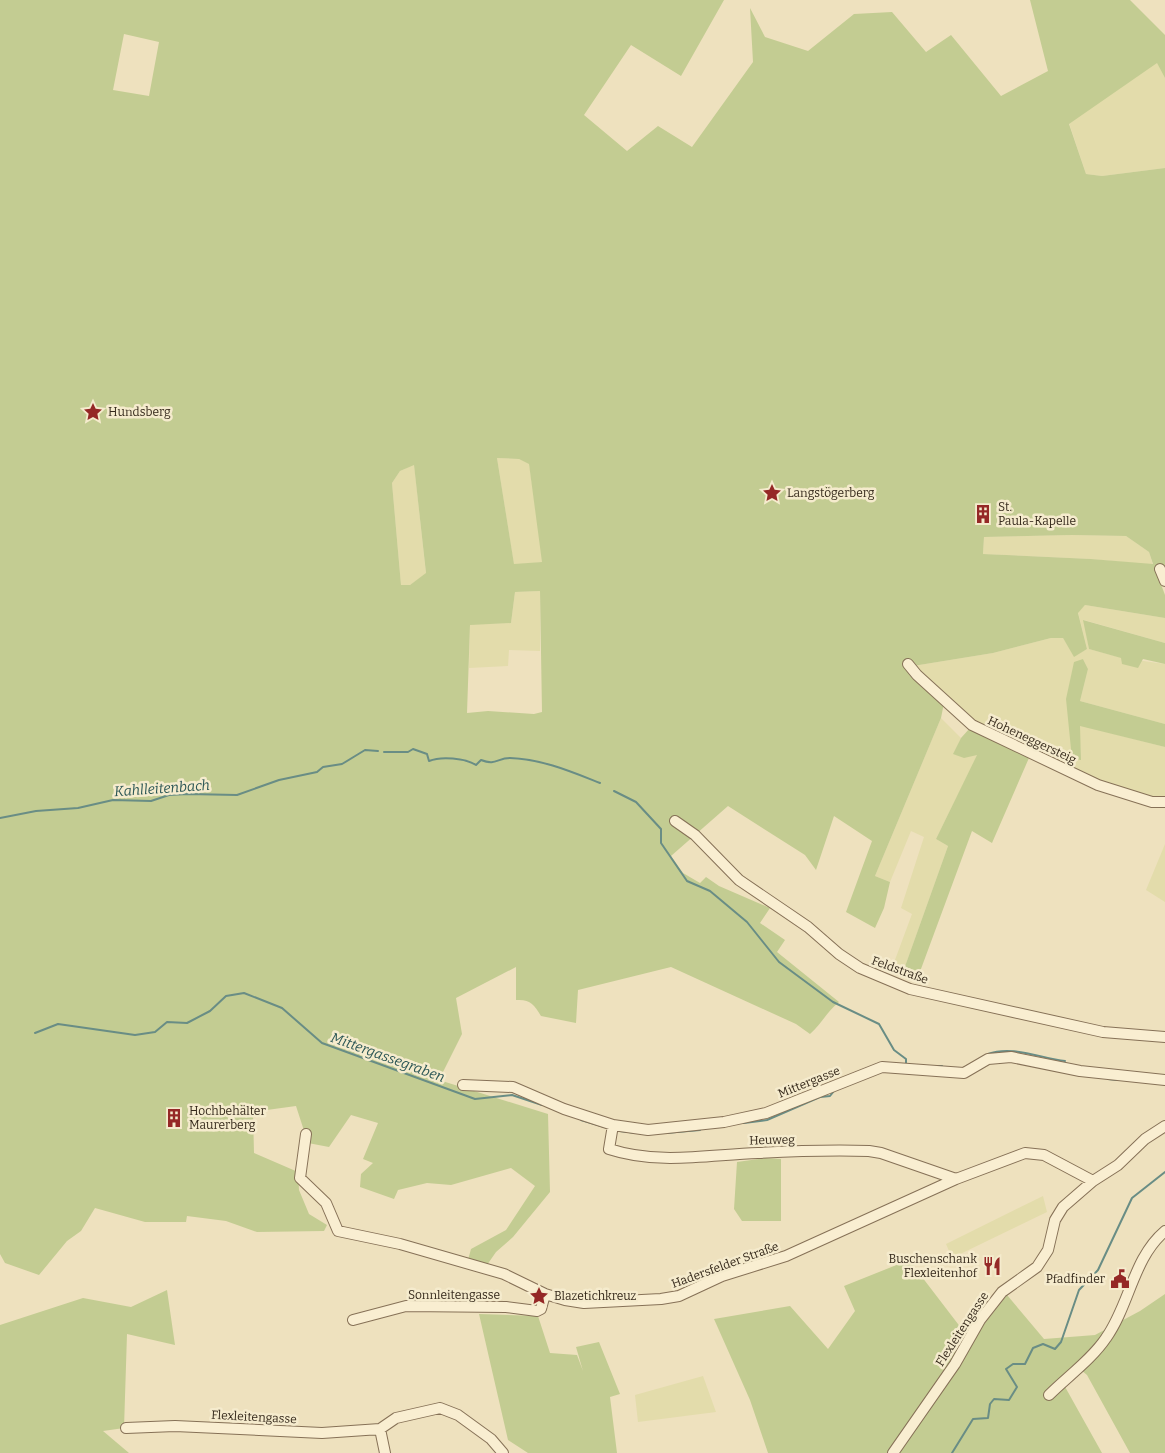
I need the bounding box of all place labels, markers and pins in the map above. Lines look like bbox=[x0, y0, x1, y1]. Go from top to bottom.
place icon: Hundsberg bbox=[82, 401, 104, 423]
place label: Hundsberg bbox=[108, 405, 171, 419]
place icon: Langstögerberg bbox=[761, 482, 783, 504]
place label: Langstögerberg bbox=[787, 486, 875, 500]
place label: St. Paula-Kapelle bbox=[998, 500, 1076, 528]
building icon: St. Paula-Kapelle bbox=[972, 503, 994, 525]
place label: Hochbehälter Maurerberg bbox=[189, 1104, 266, 1132]
building icon: Hochbehälter Maurerberg bbox=[163, 1107, 185, 1129]
place label: Buschenschank Flexleitenhof bbox=[889, 1252, 978, 1280]
restaurant icon: Buschenschank Flexleitenhof bbox=[981, 1255, 1003, 1277]
public building icon: Pfadfinder bbox=[1109, 1268, 1131, 1290]
place label: Pfadfinder bbox=[1046, 1272, 1106, 1286]
place icon: Blazetichkreuz bbox=[528, 1285, 550, 1307]
place label: Blazetichkreuz bbox=[554, 1289, 637, 1303]

